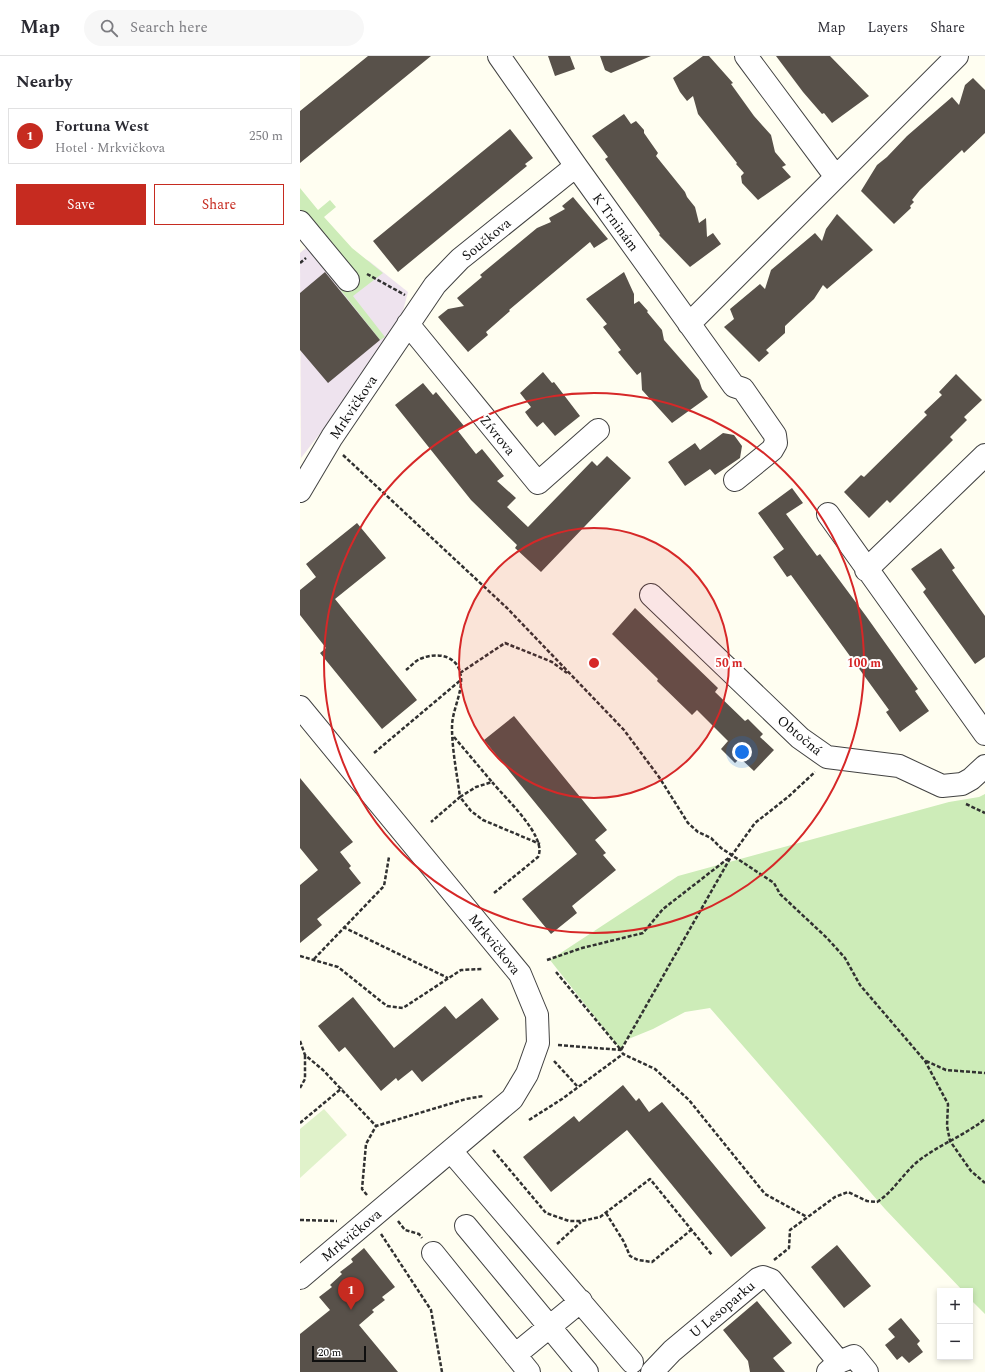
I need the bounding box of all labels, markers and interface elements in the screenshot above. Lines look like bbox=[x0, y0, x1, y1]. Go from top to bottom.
search box bbox=[84, 10, 364, 46]
text: Map bbox=[20, 13, 60, 42]
text: Search here bbox=[130, 16, 208, 39]
icon: search bbox=[98, 17, 120, 39]
text: Map bbox=[817, 17, 846, 38]
text: Layers bbox=[868, 17, 908, 38]
text: Share bbox=[930, 17, 965, 38]
text: Nearby bbox=[16, 69, 72, 95]
text: Fortuna West bbox=[55, 115, 149, 138]
text: 1 bbox=[26, 126, 34, 146]
text: 250 m bbox=[249, 126, 283, 146]
text: Hotel · Mrkvičkova bbox=[55, 138, 165, 158]
button: Save bbox=[16, 184, 146, 225]
button: Share bbox=[154, 184, 284, 225]
street label: K Trninám bbox=[587, 189, 644, 256]
street label: Součkova bbox=[457, 213, 516, 266]
street label: Mrkvičkova bbox=[324, 371, 383, 444]
street label: Zívrova bbox=[475, 411, 521, 460]
text: 50 m bbox=[715, 654, 743, 673]
text: 100 m bbox=[847, 654, 881, 673]
centre of rings bbox=[587, 656, 601, 670]
street label: Obtočná bbox=[772, 710, 827, 761]
your location bbox=[732, 742, 752, 762]
street label: Mrkvičkova bbox=[463, 909, 526, 980]
street label: Mrkvičkova bbox=[317, 1204, 386, 1267]
street label: U Lesoparku bbox=[685, 1276, 760, 1343]
pin: 1 bbox=[338, 1277, 364, 1310]
map controls bbox=[937, 1288, 973, 1360]
button: + bbox=[937, 1288, 973, 1324]
button: − bbox=[937, 1324, 973, 1360]
scale bar bbox=[312, 1344, 366, 1363]
text: 20 m bbox=[318, 1344, 341, 1361]

